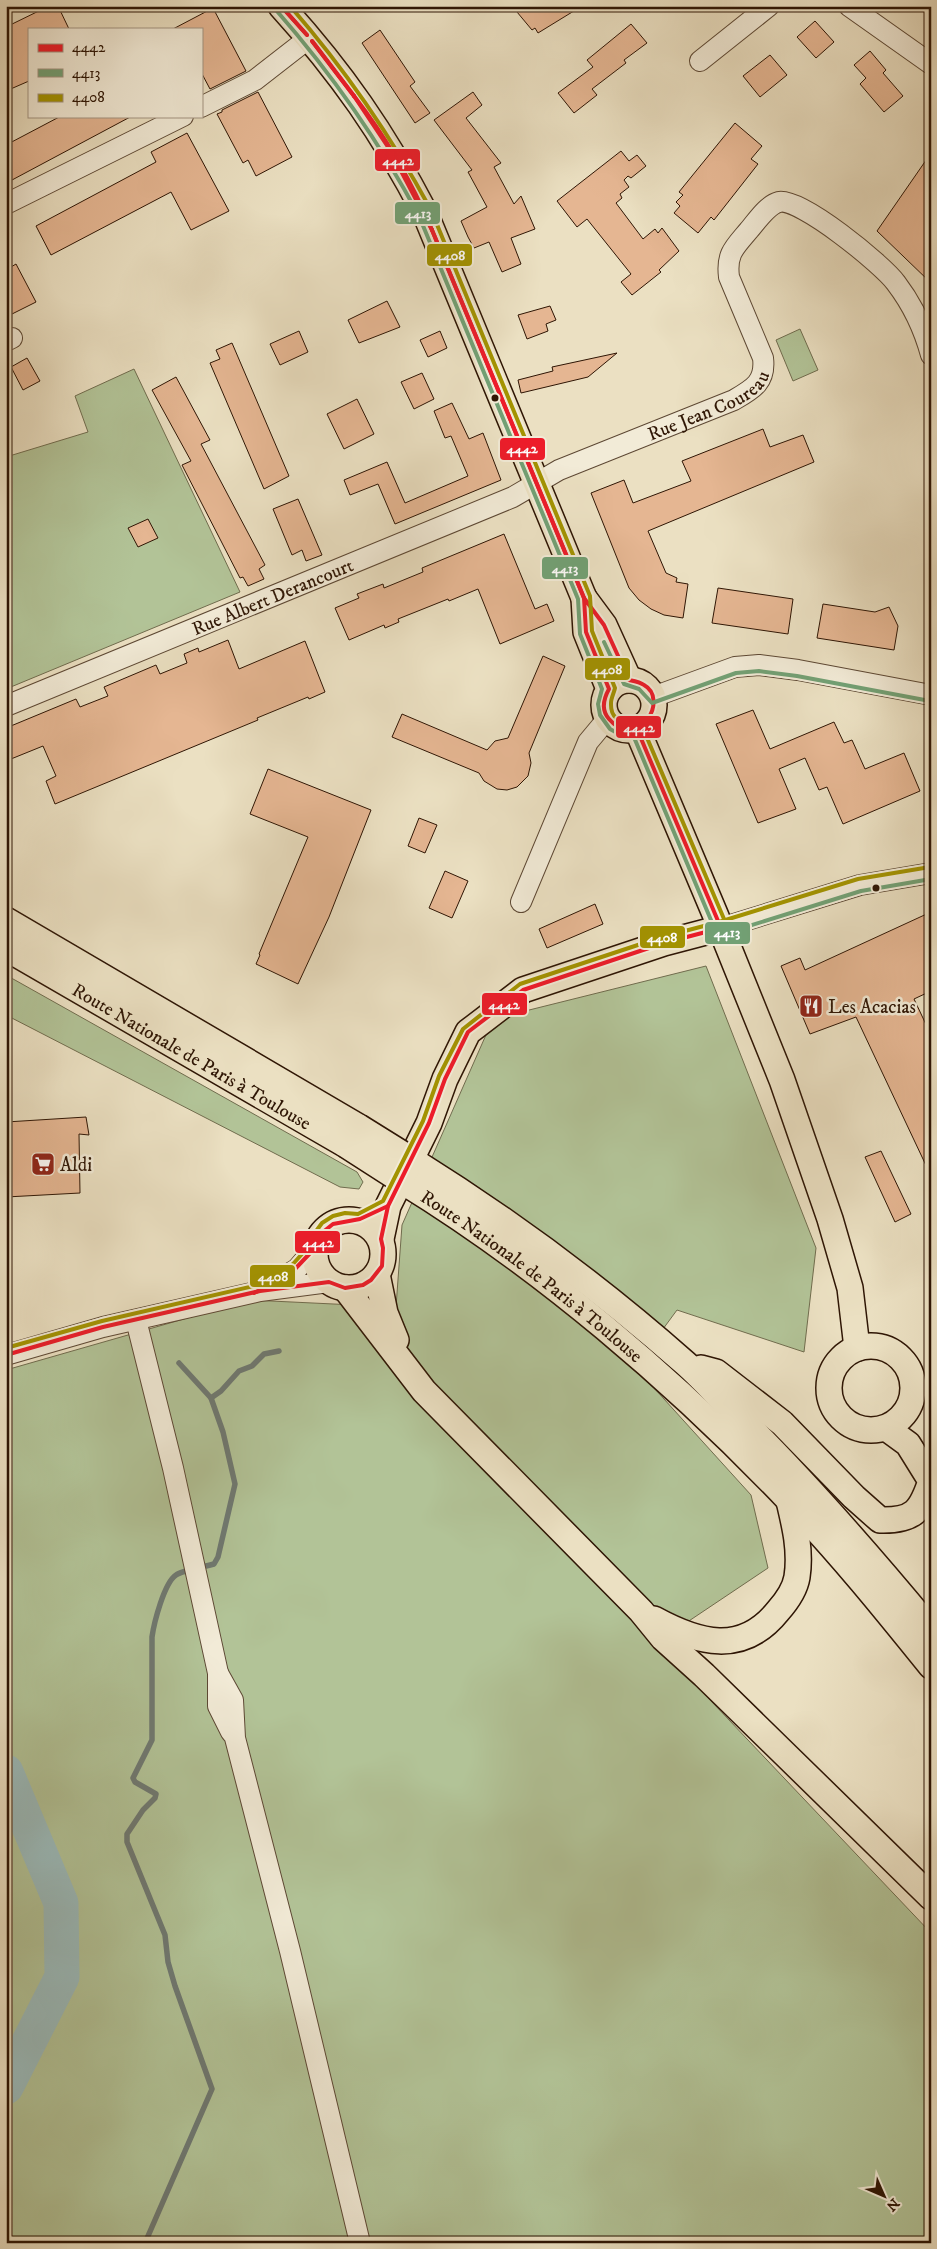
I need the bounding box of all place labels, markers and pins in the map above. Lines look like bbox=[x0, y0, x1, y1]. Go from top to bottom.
unlabelled marker bbox=[490, 393, 500, 403]
unlabelled marker bbox=[871, 883, 881, 893]
restaurant icon: Les Acacias bbox=[798, 993, 824, 1019]
place label: Les Acacias bbox=[828, 996, 916, 1019]
supermarket icon: Aldi bbox=[30, 1151, 56, 1177]
place label: Aldi bbox=[60, 1154, 92, 1177]

